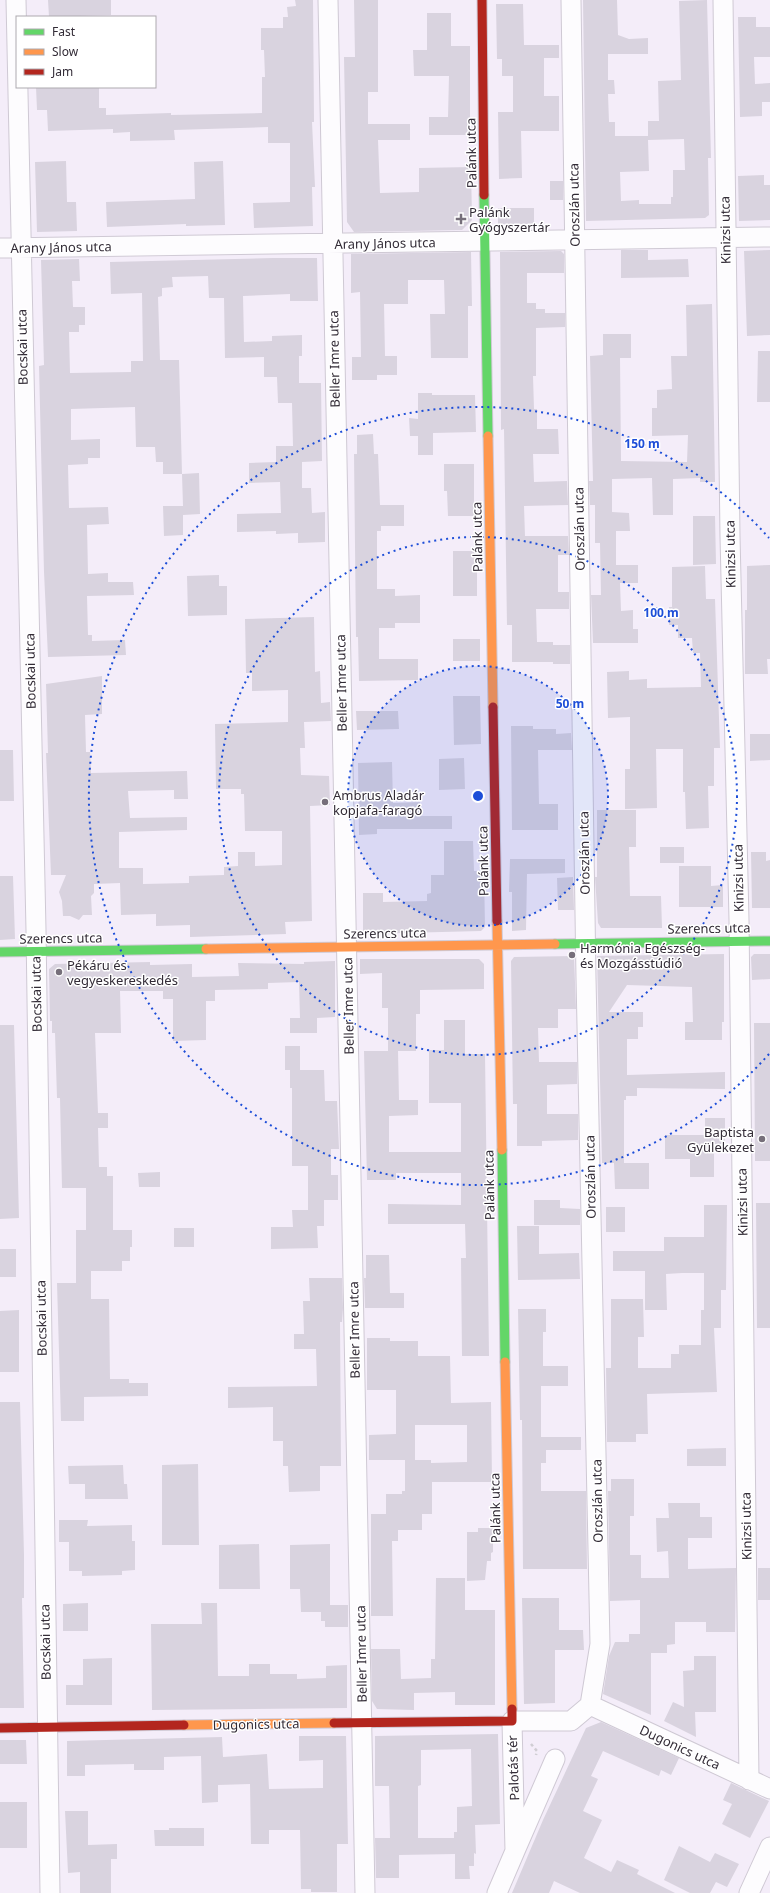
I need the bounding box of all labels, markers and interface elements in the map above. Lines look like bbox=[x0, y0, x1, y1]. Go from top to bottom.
legend bbox=[16, 16, 156, 88]
text: Fast bbox=[52, 23, 76, 40]
text: Slow bbox=[52, 43, 79, 60]
text: Jam bbox=[51, 63, 73, 80]
street label: Palánk utca bbox=[461, 118, 481, 188]
street label: Oroszlán utca bbox=[564, 163, 584, 247]
street label: Kinizsi utca bbox=[715, 196, 735, 264]
place label: Palánk Gyógyszertár bbox=[469, 203, 551, 236]
marker: Palánk Gyógyszertár bbox=[456, 214, 466, 224]
street label: Arany János utca bbox=[334, 233, 436, 253]
street label: Arany János utca bbox=[10, 237, 112, 257]
street label: Bocskai utca bbox=[12, 309, 32, 385]
street label: Beller Imre utca bbox=[324, 310, 344, 408]
text: 150 m bbox=[624, 435, 660, 452]
street label: Oroszlán utca bbox=[569, 487, 589, 571]
street label: Palánk utca bbox=[467, 502, 487, 572]
street label: Kinizsi utca bbox=[720, 520, 740, 588]
text: 100 m bbox=[643, 604, 679, 621]
street label: Bocskai utca bbox=[20, 633, 40, 709]
street label: Beller Imre utca bbox=[331, 634, 351, 732]
text: 50 m bbox=[556, 695, 584, 712]
place label: Ambrus Aladár kopjafa-faragó bbox=[333, 786, 425, 819]
centre of rings bbox=[471, 789, 485, 803]
marker: Ambrus Aladár kopjafa-faragó bbox=[320, 797, 330, 807]
street label: Oroszlán utca bbox=[574, 811, 594, 895]
street label: Palánk utca bbox=[473, 826, 493, 896]
street label: Kinizsi utca bbox=[728, 844, 748, 912]
street label: Szerencs utca bbox=[667, 918, 751, 938]
street label: Szerencs utca bbox=[343, 923, 427, 943]
street label: Szerencs utca bbox=[19, 928, 103, 948]
place label: Harmónia Egészség- és Mozgásstúdió bbox=[580, 939, 705, 972]
marker: Harmónia Egészség- és Mozgásstúdió bbox=[567, 950, 577, 960]
street label: Bocskai utca bbox=[26, 956, 46, 1032]
place label: Pékáru és vegyeskereskedés bbox=[67, 956, 178, 989]
street label: Beller Imre utca bbox=[338, 957, 358, 1055]
marker: Pékáru és vegyeskereskedés bbox=[54, 967, 64, 977]
place label: Baptista Gyülekezet bbox=[687, 1123, 754, 1156]
marker: Baptista Gyülekezet bbox=[757, 1134, 767, 1144]
street label: Oroszlán utca bbox=[580, 1135, 600, 1219]
street label: Palánk utca bbox=[479, 1150, 499, 1220]
street label: Kinizsi utca bbox=[732, 1168, 752, 1236]
street label: Bocskai utca bbox=[31, 1280, 51, 1356]
street label: Beller Imre utca bbox=[344, 1281, 364, 1379]
street label: Oroszlán utca bbox=[587, 1459, 607, 1543]
street label: Palánk utca bbox=[485, 1473, 505, 1543]
street label: Kinizsi utca bbox=[736, 1492, 756, 1560]
street label: Bocskai utca bbox=[35, 1604, 55, 1680]
street label: Beller Imre utca bbox=[351, 1605, 371, 1703]
street label: Dugonics utca bbox=[212, 1714, 300, 1734]
street label: Dugonics utca bbox=[637, 1720, 723, 1774]
street label: Palotás tér bbox=[503, 1734, 523, 1801]

